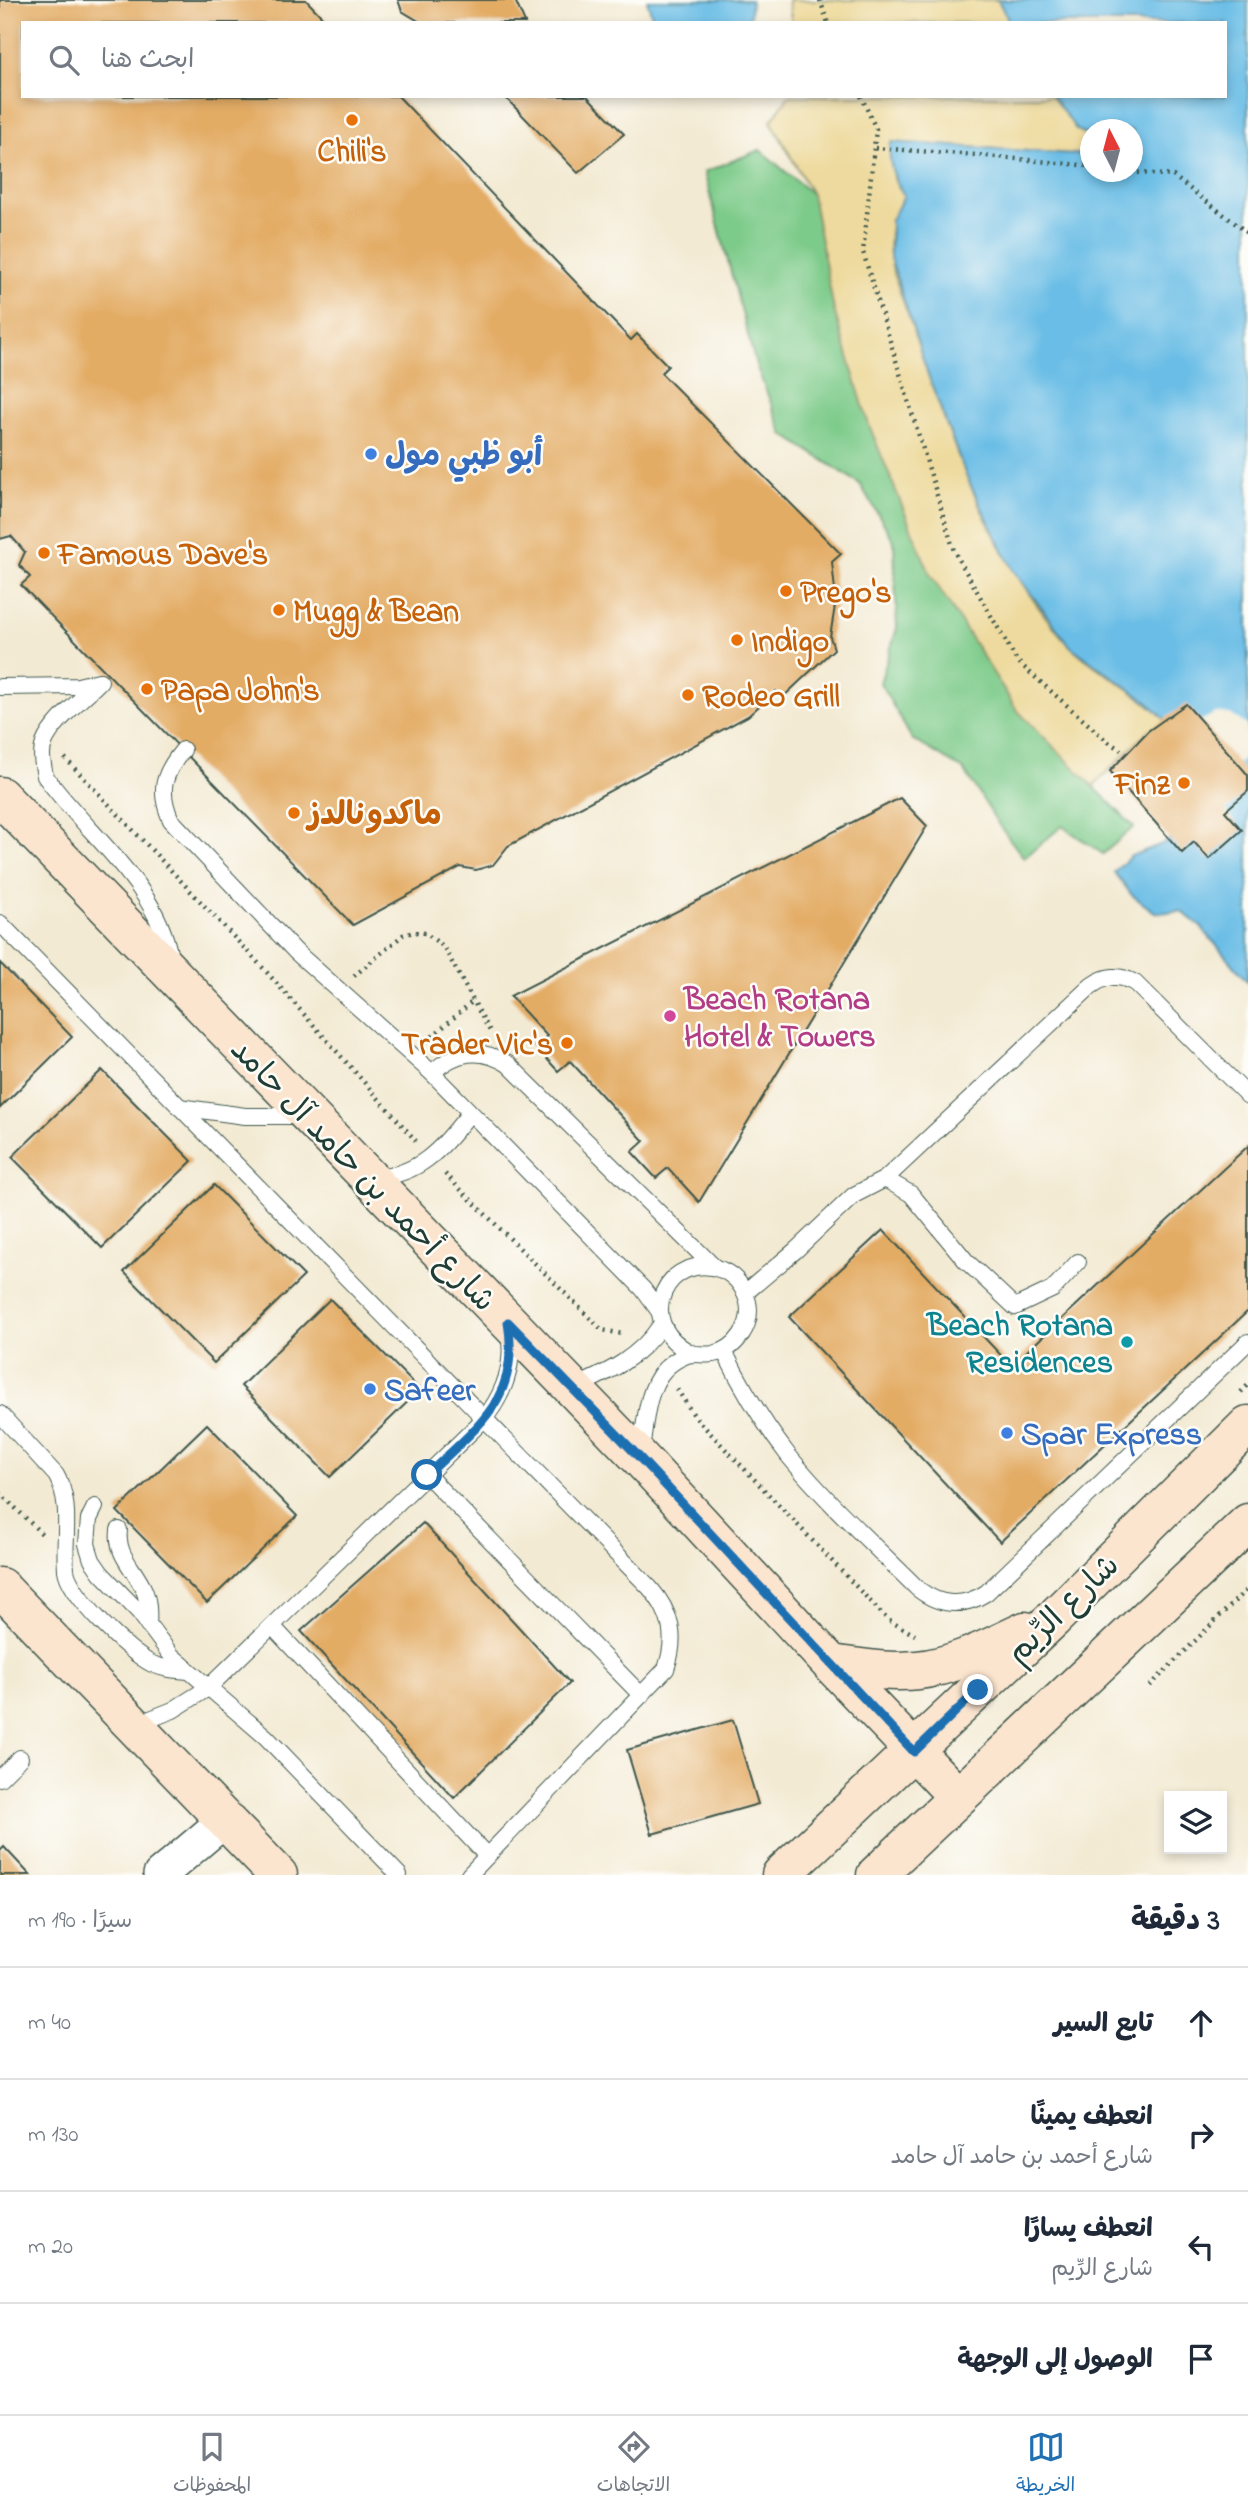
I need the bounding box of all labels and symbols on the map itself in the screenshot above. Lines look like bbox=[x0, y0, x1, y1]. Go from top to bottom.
marker: Chili's bbox=[344, 112, 360, 128]
north arrow bbox=[1080, 119, 1143, 182]
place label: Chili's bbox=[317, 130, 387, 177]
place label: أبو ظبي مول bbox=[385, 434, 543, 483]
marker: أبو ظبي مول bbox=[363, 446, 379, 462]
place label: Famous Dave's bbox=[56, 533, 268, 580]
marker: Famous Dave's bbox=[36, 545, 52, 561]
place label: Prego's bbox=[800, 571, 892, 619]
marker: Prego's bbox=[778, 583, 794, 599]
place label: Mugg & Bean bbox=[293, 590, 459, 638]
marker: Mugg & Bean bbox=[271, 602, 287, 618]
place label: Indigo bbox=[751, 620, 829, 668]
marker: Indigo bbox=[729, 632, 745, 648]
place label: Papa John's bbox=[161, 669, 319, 716]
place label: Rodeo Grill bbox=[702, 675, 840, 722]
marker: Papa John's bbox=[139, 681, 155, 697]
marker: Rodeo Grill bbox=[680, 687, 696, 703]
place label: Finz bbox=[1112, 763, 1171, 810]
marker: Finz bbox=[1176, 775, 1192, 791]
place label: ماكدونالدز bbox=[305, 793, 442, 840]
marker: ماكدونالدز bbox=[286, 805, 302, 821]
place label: Beach Rotana Hotel & Towers bbox=[682, 978, 876, 1062]
marker: Beach Rotana Hotel & Towers bbox=[662, 1008, 678, 1024]
place label: Trader Vic's bbox=[401, 1023, 553, 1070]
street label: شارع أحمد بن حامد آل حامد bbox=[218, 1029, 505, 1324]
marker: Trader Vic's bbox=[559, 1035, 575, 1051]
place label: Beach Rotana Residences bbox=[925, 1304, 1113, 1388]
marker: Beach Rotana Residences bbox=[1119, 1334, 1135, 1350]
place label: Safeer bbox=[384, 1369, 476, 1416]
marker: Safeer bbox=[362, 1381, 378, 1397]
place label: Spar Express bbox=[1021, 1413, 1202, 1460]
marker: Spar Express bbox=[999, 1425, 1015, 1441]
route start bbox=[411, 1459, 442, 1490]
street label: شارع الرِّيم bbox=[997, 1544, 1132, 1677]
route end bbox=[962, 1674, 993, 1705]

